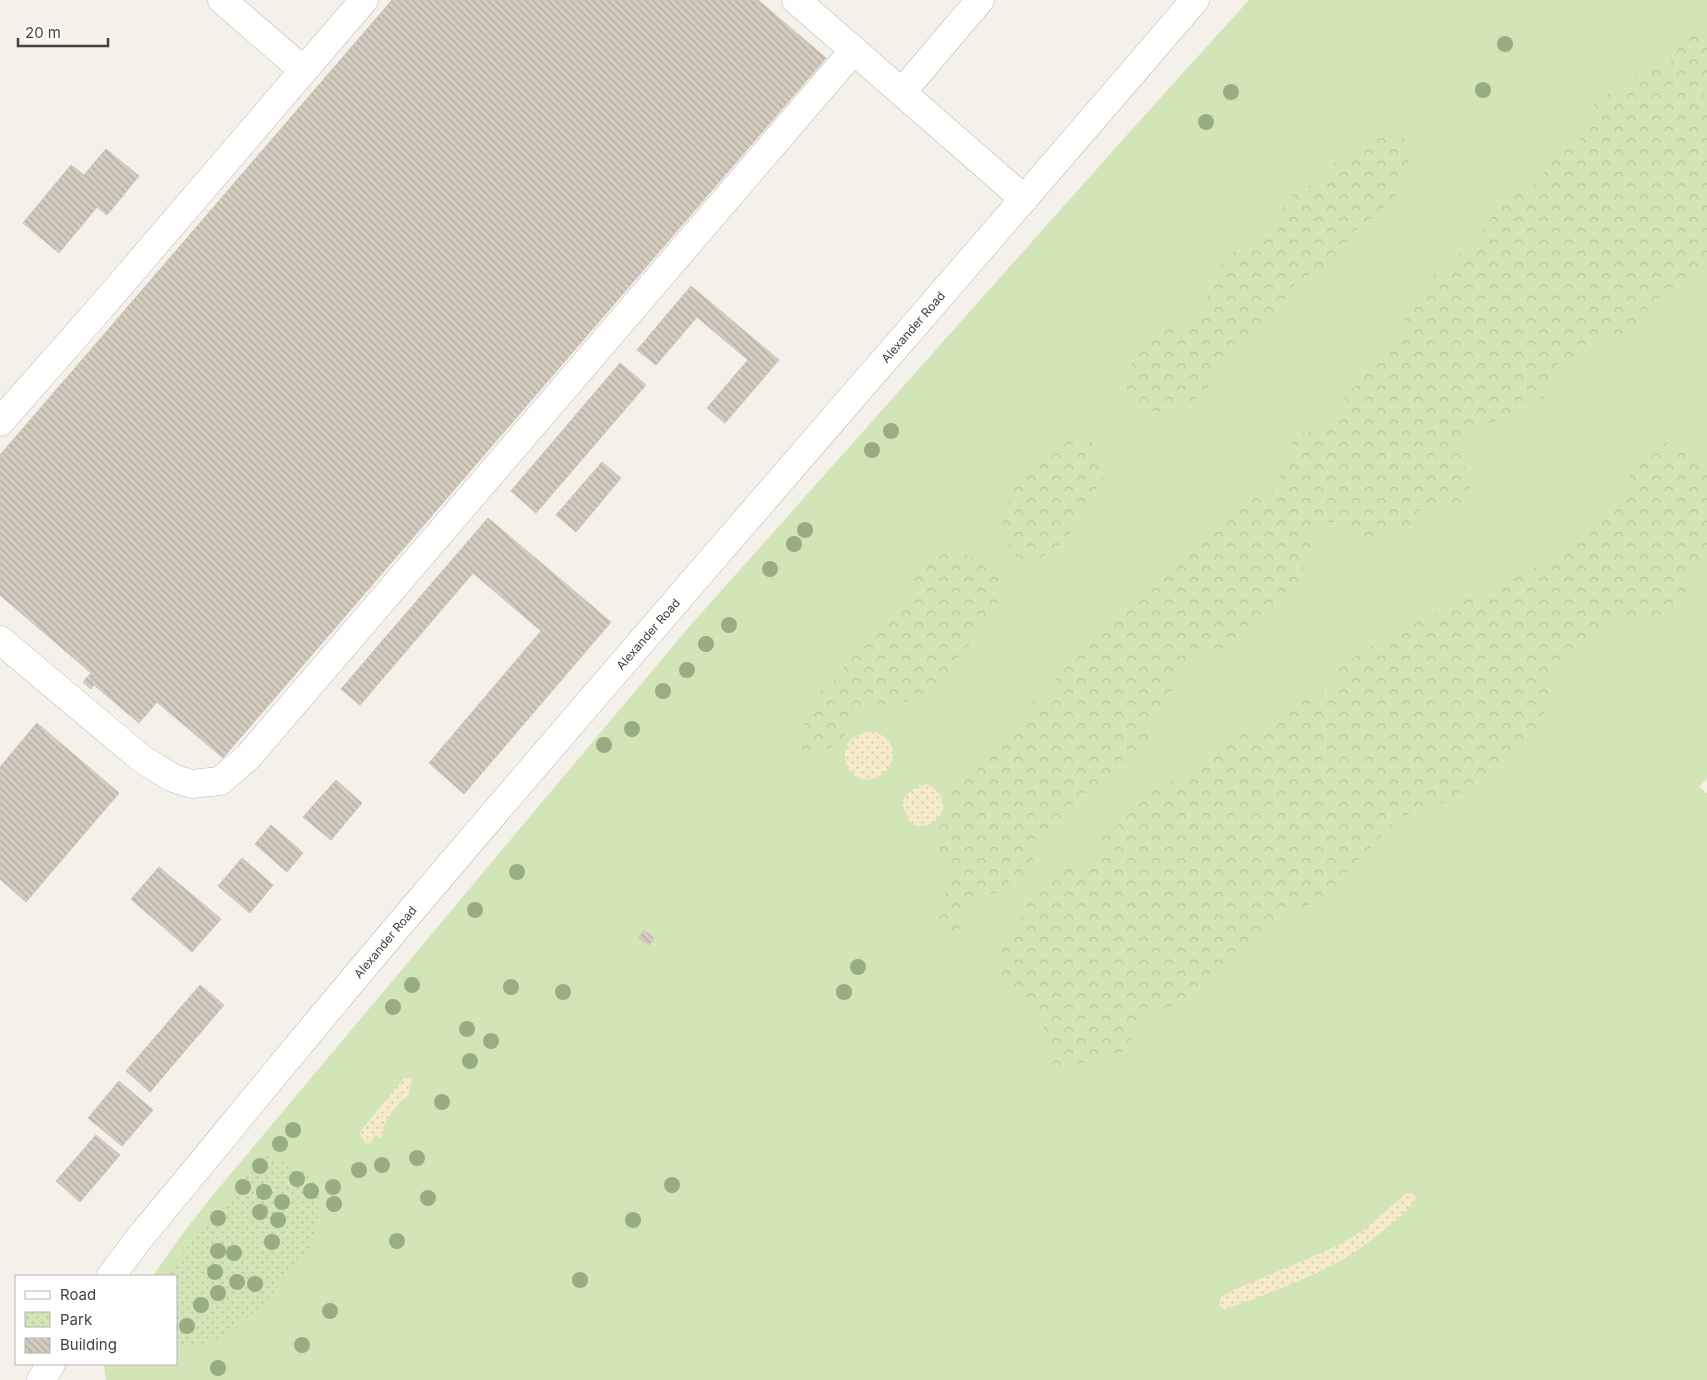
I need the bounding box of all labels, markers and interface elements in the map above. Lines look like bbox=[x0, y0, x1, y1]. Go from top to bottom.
scale bar bbox=[18, 15, 108, 47]
text: 20 m bbox=[25, 23, 61, 42]
street label: Alexander Road bbox=[878, 288, 948, 366]
street label: Alexander Road bbox=[613, 595, 683, 673]
street label: Alexander Road bbox=[350, 903, 420, 981]
legend bbox=[15, 1275, 178, 1365]
text: Road bbox=[60, 1285, 96, 1304]
text: Park bbox=[60, 1310, 93, 1329]
text: Building bbox=[60, 1335, 117, 1354]

